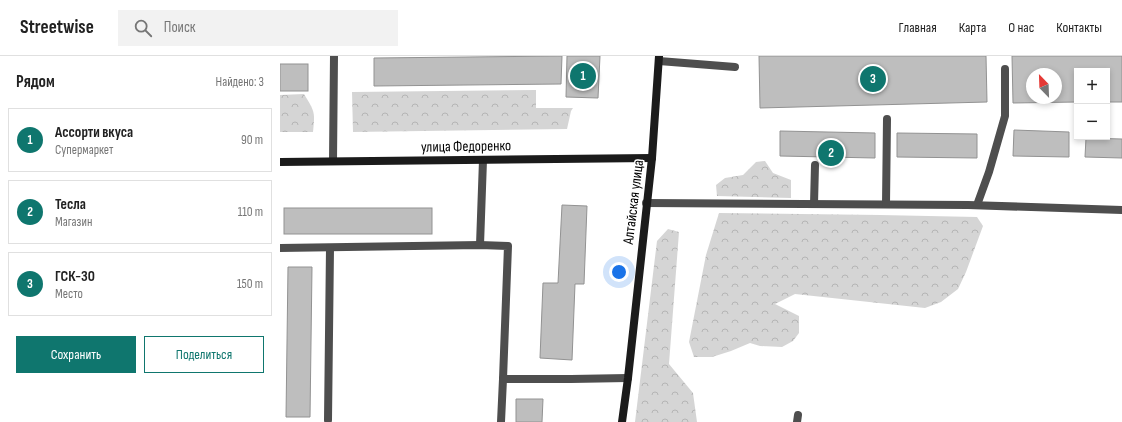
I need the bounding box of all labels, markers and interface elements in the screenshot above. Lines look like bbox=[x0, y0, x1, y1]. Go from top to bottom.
search box bbox=[118, 10, 398, 46]
text: Streetwise bbox=[20, 16, 94, 39]
icon: search bbox=[132, 17, 154, 39]
text: Поиск bbox=[164, 18, 195, 37]
text: Главная bbox=[899, 19, 937, 36]
text: Карта bbox=[959, 19, 986, 36]
text: О нас bbox=[1008, 19, 1034, 36]
text: Контакты bbox=[1056, 19, 1102, 36]
pin: 1 bbox=[570, 61, 596, 91]
pin: 3 bbox=[860, 64, 886, 94]
north arrow bbox=[1026, 68, 1062, 104]
map controls bbox=[1074, 68, 1110, 140]
button: + bbox=[1074, 68, 1110, 104]
text: Рядом bbox=[16, 72, 55, 92]
text: Найдено: 3 bbox=[216, 74, 264, 90]
button: − bbox=[1074, 104, 1110, 140]
text: Ассорти вкуса bbox=[55, 123, 133, 142]
text: 1 bbox=[27, 132, 33, 148]
text: 90 m bbox=[241, 132, 263, 148]
street label: улица Федоренко bbox=[421, 136, 511, 157]
pin: 2 bbox=[818, 138, 844, 168]
text: Супермаркет bbox=[55, 142, 113, 158]
street label: Алтайская улица bbox=[619, 159, 648, 246]
text: Тесла bbox=[55, 195, 86, 214]
text: 2 bbox=[27, 204, 33, 220]
text: 110 m bbox=[238, 204, 263, 220]
text: Магазин bbox=[55, 214, 92, 230]
your location bbox=[609, 262, 629, 282]
text: ГСК-30 bbox=[55, 267, 95, 286]
text: 3 bbox=[27, 276, 33, 292]
text: 150 m bbox=[237, 276, 263, 292]
text: Место bbox=[55, 286, 83, 302]
button: Сохранить bbox=[16, 336, 136, 373]
button: Поделиться bbox=[144, 336, 264, 373]

